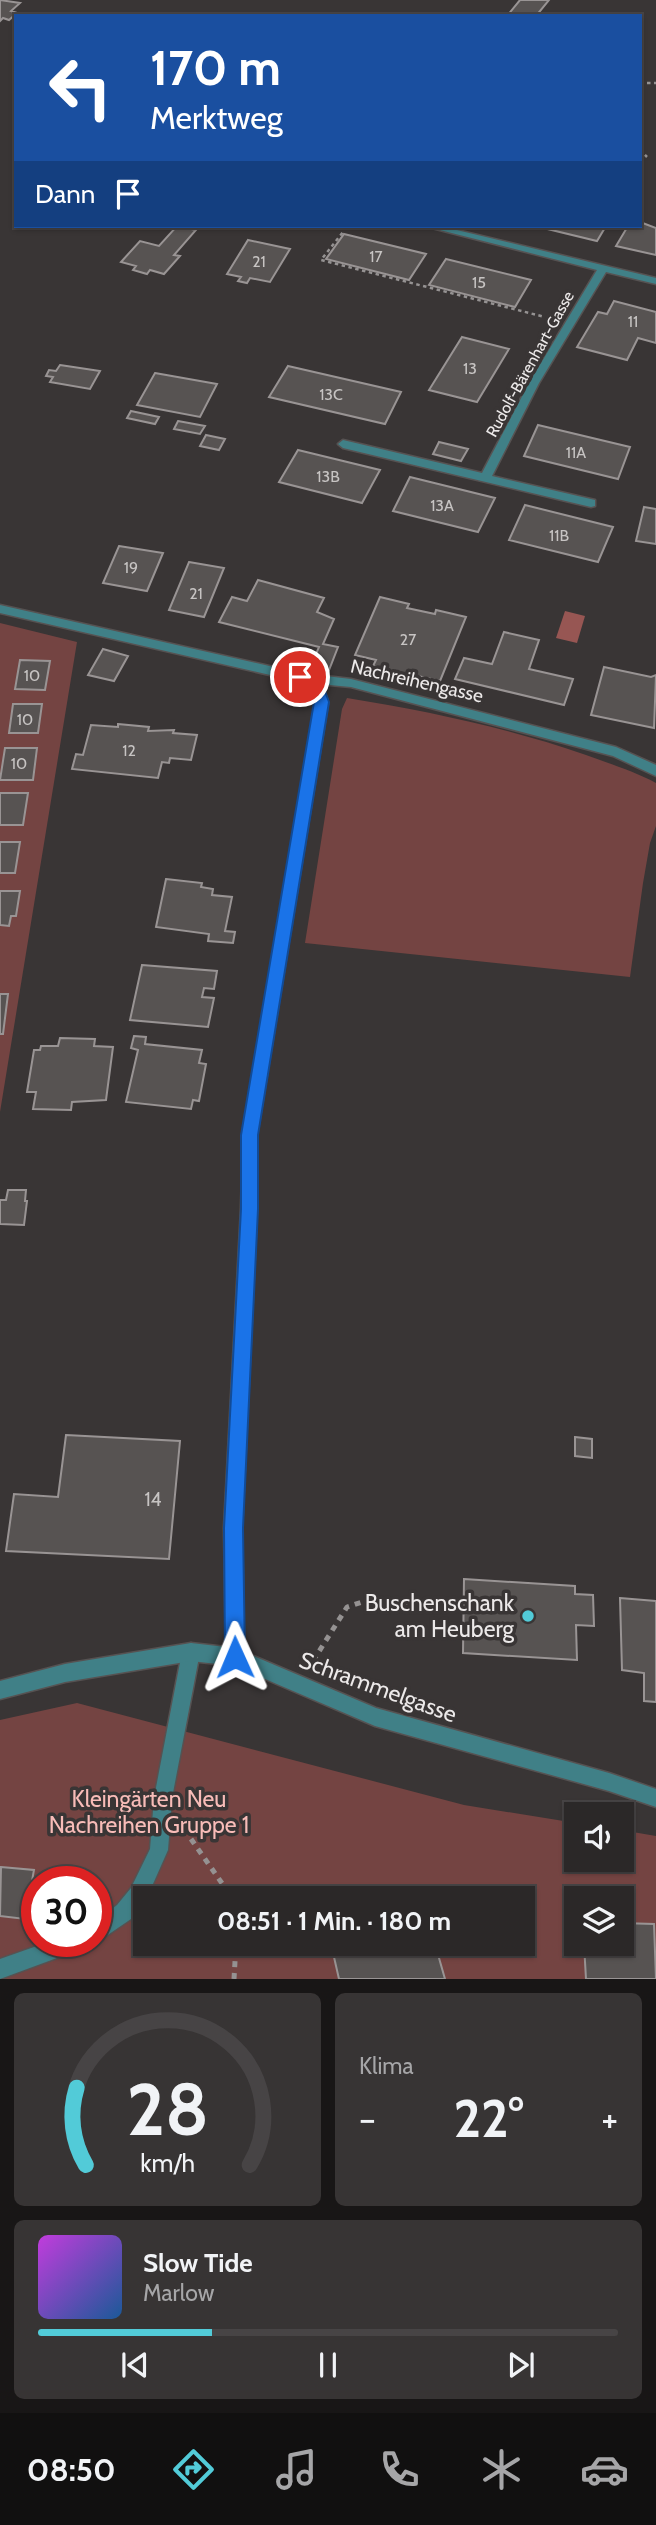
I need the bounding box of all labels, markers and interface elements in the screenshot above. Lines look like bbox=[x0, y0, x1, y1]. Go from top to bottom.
text: 170 m bbox=[150, 38, 281, 97]
icon: left bbox=[35, 42, 126, 133]
text: Merktweg bbox=[150, 98, 283, 137]
icon: arrive bbox=[109, 175, 147, 213]
text: Dann bbox=[35, 178, 95, 210]
house number: 17 bbox=[369, 247, 383, 266]
house number: 21 bbox=[252, 252, 266, 271]
house number: 15 bbox=[472, 273, 486, 292]
street label: Rudolf-Bärenhart-Gasse bbox=[482, 288, 578, 440]
house number: 11 bbox=[628, 312, 638, 331]
house number: 13 bbox=[463, 359, 477, 378]
house number: 13C bbox=[319, 385, 343, 404]
house number: 11A bbox=[566, 443, 586, 462]
house number: 13B bbox=[316, 467, 340, 486]
house number: 13A bbox=[430, 496, 454, 515]
house number: 11B bbox=[549, 526, 569, 545]
house number: 19 bbox=[124, 558, 138, 577]
house number: 21 bbox=[189, 584, 203, 603]
house number: 27 bbox=[400, 630, 416, 649]
pin bbox=[270, 647, 330, 707]
street label: Nachreihengasse bbox=[348, 655, 486, 707]
icon: arrive bbox=[281, 658, 319, 696]
house number: 10 bbox=[24, 666, 40, 685]
house number: 10 bbox=[17, 710, 33, 729]
house number: 12 bbox=[122, 741, 136, 760]
house number: 10 bbox=[11, 754, 27, 773]
house number: 14 bbox=[144, 1488, 162, 1511]
place label: Buschenschank am Heuberg bbox=[365, 1589, 515, 1643]
marker: Buschenschank am Heuberg bbox=[520, 1608, 536, 1624]
position arrow bbox=[198, 1620, 272, 1694]
street label: Schrammelgasse bbox=[296, 1646, 461, 1729]
park label: Kleingärten Neu Nachreihen Gruppe 1 bbox=[49, 1785, 249, 1839]
map controls bbox=[564, 1802, 634, 1956]
button: sound bbox=[564, 1802, 634, 1872]
speed limit sign: 30 bbox=[21, 1866, 112, 1957]
button: layers bbox=[564, 1886, 634, 1956]
text: 08:51 · 1 Min. · 180 m bbox=[217, 1905, 451, 1937]
text: Klima bbox=[359, 2052, 414, 2080]
text: 28 bbox=[126, 2066, 209, 2154]
text: 22° bbox=[453, 2087, 524, 2150]
text: − bbox=[359, 2095, 376, 2142]
text: + bbox=[601, 2095, 618, 2142]
text: km/h bbox=[140, 2148, 195, 2178]
text: Slow Tide bbox=[143, 2247, 253, 2279]
text: Marlow bbox=[143, 2279, 214, 2307]
icon: previous bbox=[116, 2346, 154, 2384]
icon: pause bbox=[309, 2346, 347, 2384]
icon: next bbox=[502, 2346, 540, 2384]
icon: directions bbox=[169, 2445, 218, 2494]
icon: music bbox=[272, 2445, 321, 2494]
icon: phone bbox=[375, 2445, 424, 2494]
icon: climate bbox=[477, 2445, 526, 2494]
icon: car bbox=[580, 2445, 629, 2494]
text: 08:50 bbox=[27, 2450, 116, 2489]

